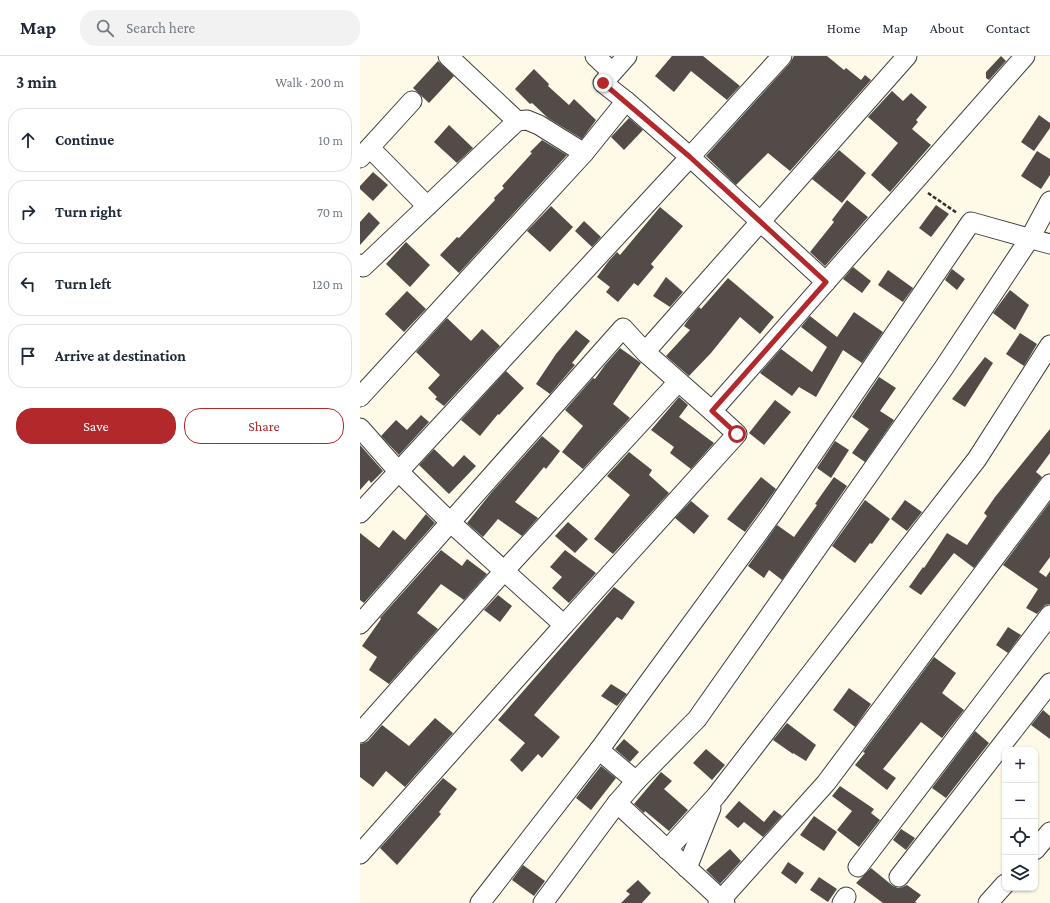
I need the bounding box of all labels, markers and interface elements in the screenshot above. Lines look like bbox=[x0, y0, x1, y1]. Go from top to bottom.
search box bbox=[80, 10, 360, 46]
text: Map bbox=[20, 17, 56, 38]
icon: search bbox=[94, 17, 116, 39]
text: Search here bbox=[126, 20, 195, 36]
text: Home bbox=[827, 20, 860, 36]
text: Map bbox=[882, 20, 908, 36]
text: About bbox=[930, 20, 964, 36]
text: Contact bbox=[986, 20, 1030, 36]
text: 3 min bbox=[16, 73, 57, 92]
route end bbox=[594, 74, 612, 92]
text: Walk · 200 m bbox=[275, 75, 344, 90]
icon: ahead bbox=[17, 129, 39, 151]
text: Continue bbox=[55, 132, 114, 148]
text: 10 m bbox=[318, 133, 343, 148]
icon: right bbox=[17, 201, 39, 223]
text: Turn right bbox=[55, 204, 122, 220]
text: 70 m bbox=[317, 205, 343, 220]
icon: left bbox=[17, 273, 39, 295]
text: Turn left bbox=[55, 276, 111, 292]
text: 120 m bbox=[312, 277, 343, 292]
icon: arrive bbox=[17, 345, 39, 367]
text: Arrive at destination bbox=[55, 348, 186, 364]
button: Save bbox=[16, 408, 176, 444]
button: Share bbox=[184, 408, 344, 444]
route start bbox=[728, 425, 746, 443]
map controls bbox=[1002, 747, 1038, 891]
button: + bbox=[1002, 747, 1038, 783]
button: − bbox=[1002, 783, 1038, 819]
button: locate bbox=[1002, 819, 1038, 855]
button: layers bbox=[1002, 855, 1038, 891]

